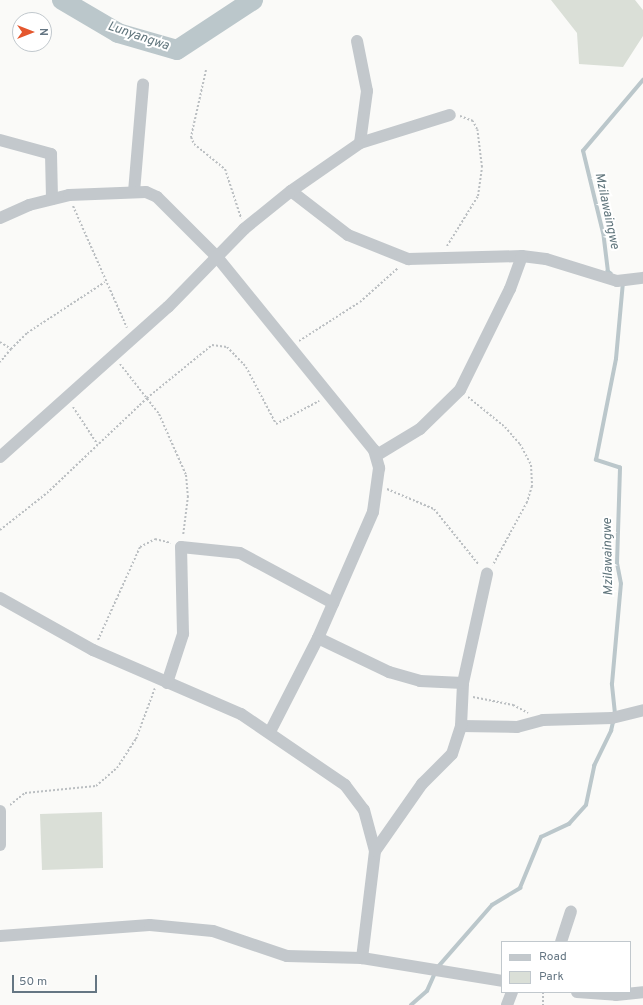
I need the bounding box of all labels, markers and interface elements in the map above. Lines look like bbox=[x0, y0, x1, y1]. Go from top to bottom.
north arrow bbox=[12, 12, 52, 52]
water label: Lunyangwa bbox=[105, 19, 171, 55]
text: N bbox=[36, 28, 50, 36]
water label: Mzilawaingwe bbox=[590, 171, 622, 251]
water label: Mzilawaingwe bbox=[601, 518, 617, 596]
legend bbox=[501, 941, 631, 993]
text: Road bbox=[539, 949, 567, 965]
scale bar bbox=[14, 967, 99, 993]
text: Park bbox=[539, 969, 564, 985]
text: 50 m bbox=[19, 974, 47, 990]

